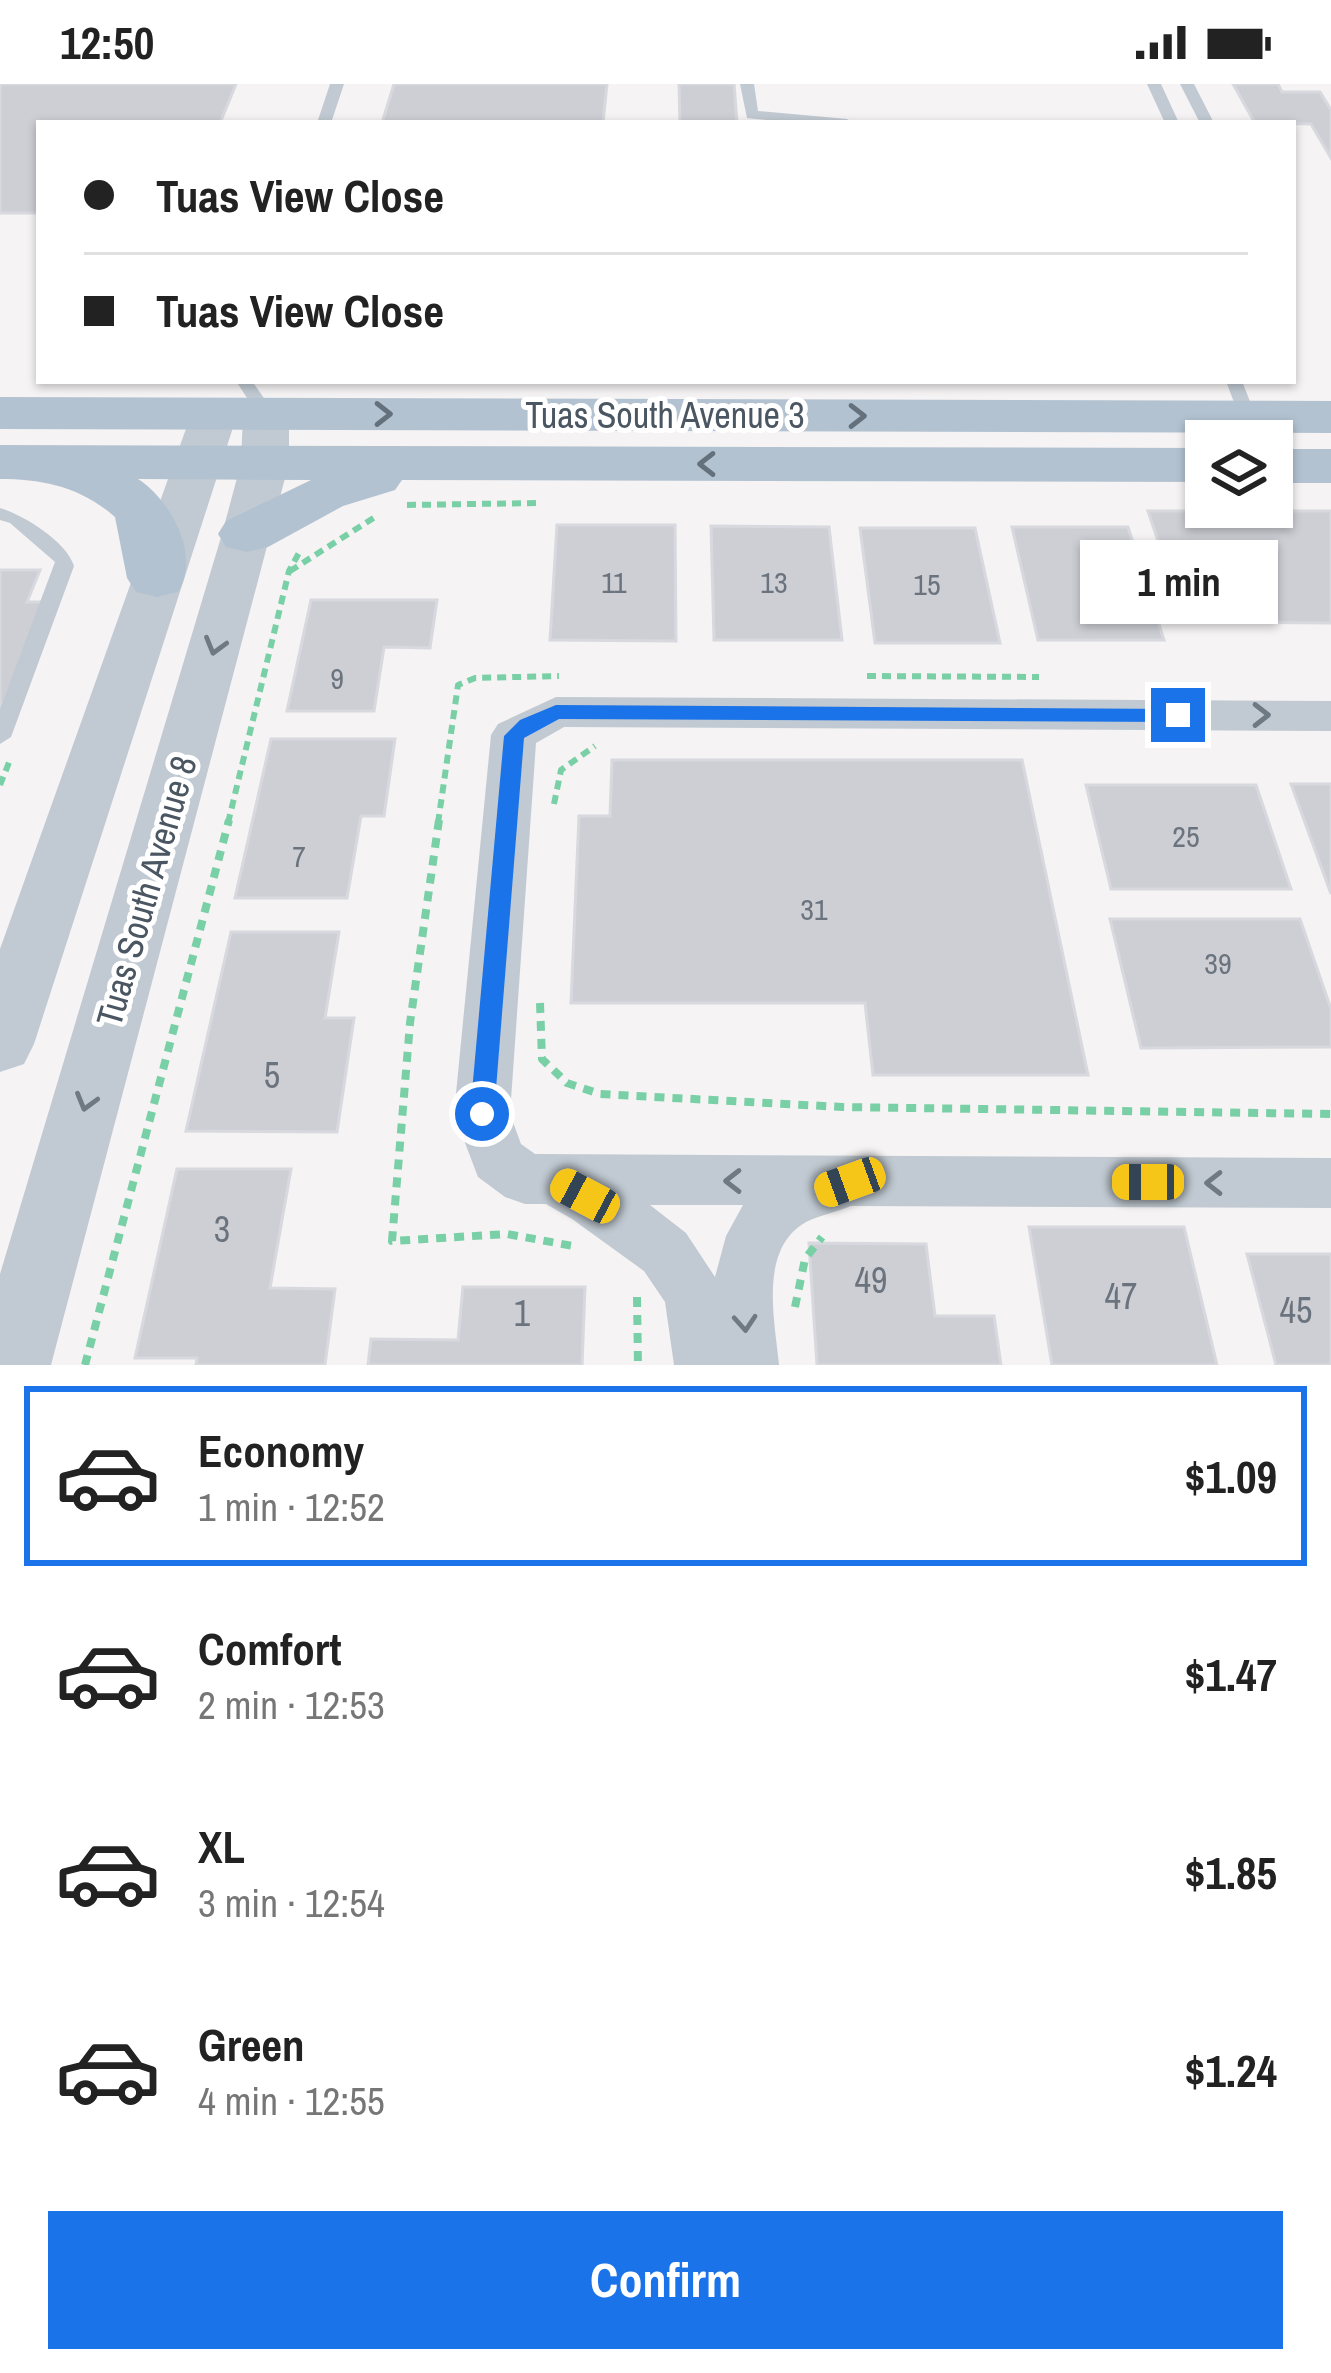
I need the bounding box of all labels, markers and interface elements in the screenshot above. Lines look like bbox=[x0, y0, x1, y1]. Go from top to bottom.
text: 12:50 bbox=[60, 12, 154, 73]
text: Tuas View Close bbox=[156, 165, 444, 226]
text: Tuas View Close bbox=[156, 280, 444, 341]
street label: Tuas South Avenue 3 bbox=[525, 391, 805, 439]
one-way arrow bbox=[375, 401, 393, 427]
one-way arrow bbox=[849, 403, 867, 429]
map controls bbox=[1185, 420, 1293, 528]
button: layers bbox=[1185, 420, 1293, 528]
one-way arrow bbox=[697, 451, 715, 477]
callout: 1 min bbox=[1079, 541, 1277, 625]
text: 1 min bbox=[1137, 556, 1221, 608]
house number: 11 bbox=[601, 562, 627, 602]
house number: 13 bbox=[760, 562, 788, 602]
house number: 15 bbox=[913, 564, 941, 604]
one-way arrow bbox=[205, 635, 230, 656]
house number: 9 bbox=[330, 658, 344, 698]
route end bbox=[1151, 688, 1205, 742]
one-way arrow bbox=[1252, 702, 1271, 728]
street label: Tuas South Avenue 8 bbox=[84, 750, 208, 1032]
house number: 25 bbox=[1172, 816, 1200, 856]
house number: 7 bbox=[292, 836, 306, 876]
house number: 31 bbox=[800, 889, 828, 929]
house number: 39 bbox=[1204, 943, 1232, 983]
house number: 5 bbox=[264, 1051, 280, 1099]
route start bbox=[455, 1087, 509, 1141]
one-way arrow bbox=[76, 1091, 101, 1112]
car bbox=[810, 1153, 890, 1211]
car bbox=[545, 1163, 625, 1229]
car bbox=[1112, 1164, 1184, 1200]
one-way arrow bbox=[723, 1168, 741, 1194]
one-way arrow bbox=[1204, 1170, 1223, 1196]
house number: 3 bbox=[214, 1205, 230, 1253]
house number: 49 bbox=[855, 1256, 887, 1304]
house number: 47 bbox=[1105, 1272, 1137, 1320]
house number: 45 bbox=[1280, 1286, 1312, 1334]
house number: 1 bbox=[514, 1289, 531, 1337]
one-way arrow bbox=[732, 1314, 758, 1333]
text: Economy bbox=[198, 1420, 364, 1481]
icon: car bbox=[54, 1422, 162, 1530]
text: $1.09 bbox=[1185, 1446, 1277, 1507]
text: 1 min · 12:52 bbox=[198, 1481, 385, 1533]
text: Comfort bbox=[198, 1618, 341, 1679]
icon: car bbox=[54, 1620, 162, 1728]
text: $1.47 bbox=[1185, 1644, 1277, 1705]
text: 2 min · 12:53 bbox=[198, 1679, 385, 1731]
text: XL bbox=[198, 1816, 245, 1877]
icon: car bbox=[54, 1818, 162, 1926]
text: $1.85 bbox=[1185, 1842, 1277, 1903]
text: 3 min · 12:54 bbox=[198, 1877, 385, 1929]
text: Green bbox=[198, 2014, 305, 2075]
icon: car bbox=[54, 2016, 162, 2124]
text: $1.24 bbox=[1185, 2040, 1277, 2101]
text: 4 min · 12:55 bbox=[198, 2075, 385, 2127]
button: Confirm bbox=[48, 2211, 1283, 2349]

